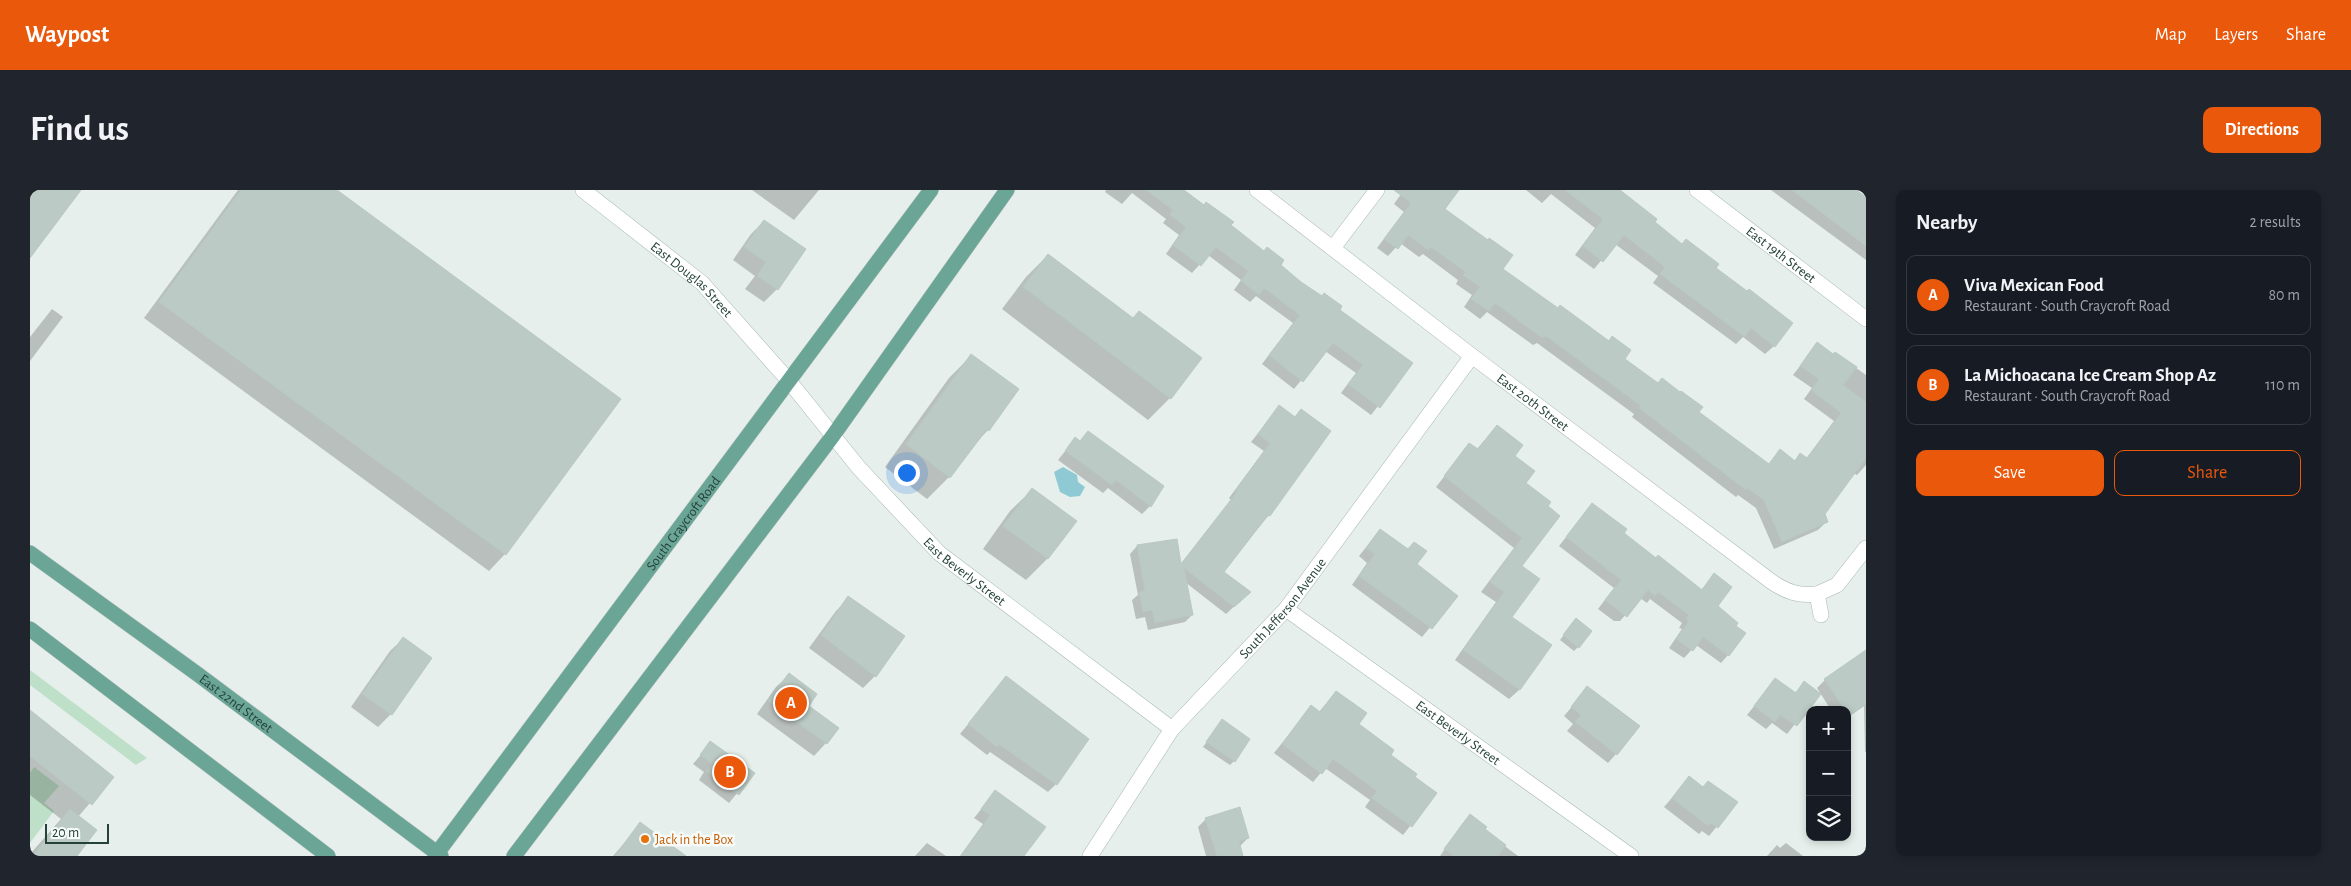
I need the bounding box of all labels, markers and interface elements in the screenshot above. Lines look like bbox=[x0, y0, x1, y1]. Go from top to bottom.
text: Waypost bbox=[25, 23, 109, 47]
text: Map bbox=[2155, 26, 2186, 44]
text: Layers bbox=[2214, 26, 2258, 44]
text: Share bbox=[2286, 26, 2326, 44]
button: Directions bbox=[2203, 107, 2321, 153]
text: Find us bbox=[30, 112, 129, 147]
text: Nearby bbox=[1916, 212, 1977, 233]
text: 2 results bbox=[2249, 214, 2301, 230]
street label: East 19th Street bbox=[1743, 224, 1818, 286]
street label: East Douglas Street bbox=[648, 240, 735, 321]
text: Viva Mexican Food bbox=[1964, 276, 2104, 295]
text: A bbox=[1928, 287, 1938, 303]
text: 80 m bbox=[2269, 287, 2300, 303]
text: Restaurant · South Craycroft Road bbox=[1964, 298, 2170, 314]
text: La Michoacana Ice Cream Shop Az bbox=[1964, 366, 2216, 385]
street label: East 20th Street bbox=[1494, 371, 1571, 434]
text: B bbox=[1928, 377, 1938, 393]
text: 110 m bbox=[2265, 377, 2300, 393]
text: Restaurant · South Craycroft Road bbox=[1964, 388, 2170, 404]
button: Save bbox=[1916, 450, 2104, 496]
button: Share bbox=[2114, 450, 2301, 496]
your location bbox=[894, 460, 920, 486]
street label: South Craycroft Road bbox=[644, 474, 723, 573]
street label: East Beverly Street bbox=[920, 535, 1008, 609]
street label: South Jefferson Avenue bbox=[1237, 556, 1329, 662]
street label: East 22nd Street bbox=[196, 672, 275, 736]
pin: A bbox=[775, 684, 807, 722]
street label: East Beverly Street bbox=[1413, 698, 1503, 768]
map controls bbox=[1806, 706, 1851, 841]
button: + bbox=[1806, 706, 1851, 751]
button: − bbox=[1806, 751, 1851, 796]
pin: B bbox=[714, 753, 746, 791]
button: layers bbox=[1806, 796, 1851, 841]
scale bar bbox=[45, 821, 109, 844]
text: 20 m bbox=[52, 826, 79, 840]
marker: Jack in the Box bbox=[639, 833, 651, 845]
place label: Jack in the Box bbox=[655, 833, 733, 847]

